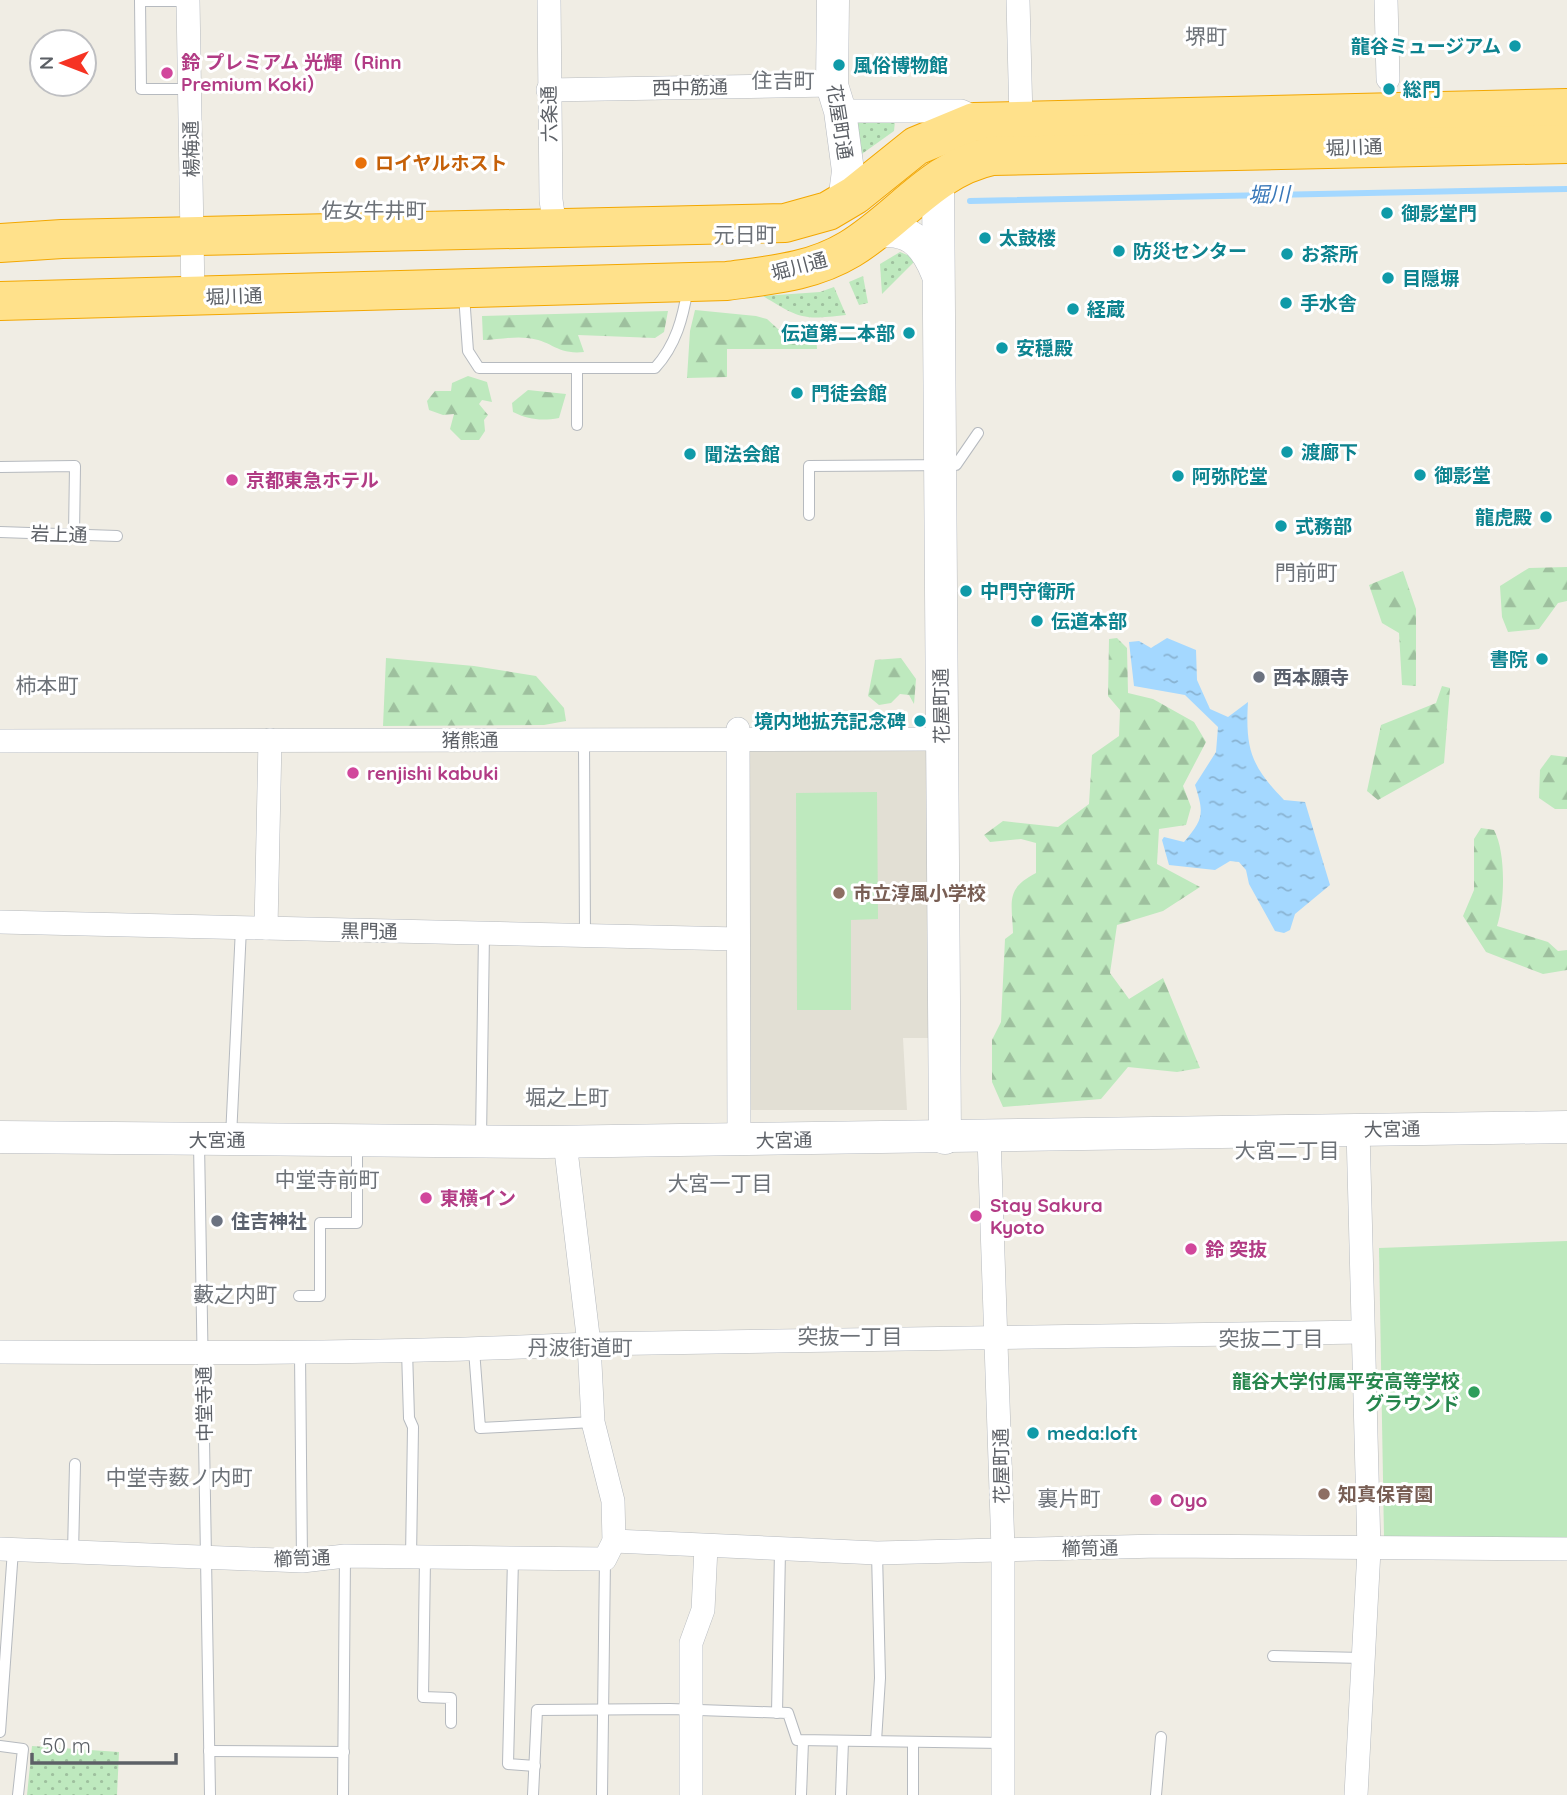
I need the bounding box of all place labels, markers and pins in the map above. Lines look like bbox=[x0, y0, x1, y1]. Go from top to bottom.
place label: 龍谷ミュージアム bbox=[1351, 34, 1501, 58]
marker: 龍谷ミュージアム bbox=[1507, 38, 1523, 54]
place label: 鈴 プレミアム 光輝（Rinn Premium Koki） bbox=[181, 50, 402, 96]
place label: 風俗博物館 bbox=[853, 53, 948, 77]
marker: 風俗博物館 bbox=[831, 57, 847, 73]
marker: 鈴 プレミアム 光輝（Rinn Premium Koki） bbox=[159, 65, 175, 81]
place label: 総門 bbox=[1403, 77, 1441, 101]
marker: 総門 bbox=[1381, 81, 1397, 97]
place label: ロイヤルホスト bbox=[375, 151, 507, 175]
marker: ロイヤルホスト bbox=[353, 155, 369, 171]
place label: 御影堂門 bbox=[1401, 201, 1477, 225]
marker: 御影堂門 bbox=[1379, 205, 1395, 221]
place label: 太鼓楼 bbox=[999, 226, 1056, 250]
marker: 太鼓楼 bbox=[977, 230, 993, 246]
place label: 防災センター bbox=[1133, 239, 1247, 263]
place label: お茶所 bbox=[1301, 242, 1358, 266]
marker: 防災センター bbox=[1111, 243, 1127, 259]
marker: お茶所 bbox=[1279, 246, 1295, 262]
place label: 目隠塀 bbox=[1402, 266, 1459, 290]
marker: 目隠塀 bbox=[1380, 270, 1396, 286]
place label: 手水舎 bbox=[1300, 291, 1357, 315]
marker: 手水舎 bbox=[1278, 295, 1294, 311]
place label: 経蔵 bbox=[1087, 297, 1125, 321]
marker: 経蔵 bbox=[1065, 301, 1081, 317]
place label: 伝道第二本部 bbox=[781, 321, 895, 345]
marker: 伝道第二本部 bbox=[901, 325, 917, 341]
place label: 安穏殿 bbox=[1016, 336, 1073, 360]
marker: 安穏殿 bbox=[994, 340, 1010, 356]
place label: 門徒会館 bbox=[811, 381, 887, 405]
marker: 門徒会館 bbox=[789, 385, 805, 401]
place label: 渡廊下 bbox=[1301, 440, 1358, 464]
place label: 聞法会館 bbox=[704, 442, 780, 466]
marker: 渡廊下 bbox=[1279, 444, 1295, 460]
marker: 聞法会館 bbox=[682, 446, 698, 462]
place label: 御影堂 bbox=[1434, 463, 1491, 487]
place label: 阿弥陀堂 bbox=[1192, 464, 1268, 488]
marker: 御影堂 bbox=[1412, 467, 1428, 483]
place label: 京都東急ホテル bbox=[246, 468, 379, 492]
marker: 阿弥陀堂 bbox=[1170, 468, 1186, 484]
marker: 京都東急ホテル bbox=[224, 472, 240, 488]
place label: 龍虎殿 bbox=[1475, 505, 1532, 529]
marker: 龍虎殿 bbox=[1538, 509, 1554, 525]
place label: 式務部 bbox=[1295, 514, 1352, 538]
marker: 式務部 bbox=[1273, 518, 1289, 534]
place label: 中門守衛所 bbox=[980, 579, 1075, 603]
marker: 中門守衛所 bbox=[958, 583, 974, 599]
place label: 伝道本部 bbox=[1051, 609, 1127, 633]
marker: 伝道本部 bbox=[1029, 613, 1045, 629]
place label: 書院 bbox=[1490, 647, 1528, 671]
marker: 書院 bbox=[1534, 651, 1550, 667]
place label: 西本願寺 bbox=[1273, 665, 1349, 689]
marker: 西本願寺 bbox=[1251, 669, 1267, 685]
place label: 境内地拡充記念碑 bbox=[754, 709, 906, 733]
marker: 境内地拡充記念碑 bbox=[912, 713, 928, 729]
place label: renjishi kabuki bbox=[367, 761, 498, 785]
marker: renjishi kabuki bbox=[345, 765, 361, 781]
place label: 市立淳風小学校 bbox=[853, 881, 986, 905]
marker: 市立淳風小学校 bbox=[831, 885, 847, 901]
place label: 東横イン bbox=[440, 1186, 516, 1210]
marker: 東横イン bbox=[418, 1190, 434, 1206]
place label: Stay Sakura Kyoto bbox=[990, 1193, 1103, 1239]
marker: Stay Sakura Kyoto bbox=[968, 1208, 984, 1224]
place label: 住吉神社 bbox=[231, 1209, 307, 1233]
marker: 住吉神社 bbox=[209, 1213, 225, 1229]
place label: 鈴 突抜 bbox=[1205, 1237, 1267, 1261]
marker: 鈴 突抜 bbox=[1183, 1241, 1199, 1257]
place label: 龍谷大学付属平安高等学校 グラウンド bbox=[1232, 1369, 1460, 1415]
marker: 龍谷大学付属平安高等学校 グラウンド bbox=[1466, 1384, 1482, 1400]
place label: meda:loft bbox=[1047, 1421, 1138, 1445]
marker: meda:loft bbox=[1025, 1425, 1041, 1441]
place label: 知真保育園 bbox=[1338, 1482, 1433, 1506]
marker: 知真保育園 bbox=[1316, 1486, 1332, 1502]
place label: Oyo bbox=[1170, 1488, 1207, 1512]
marker: Oyo bbox=[1148, 1492, 1164, 1508]

